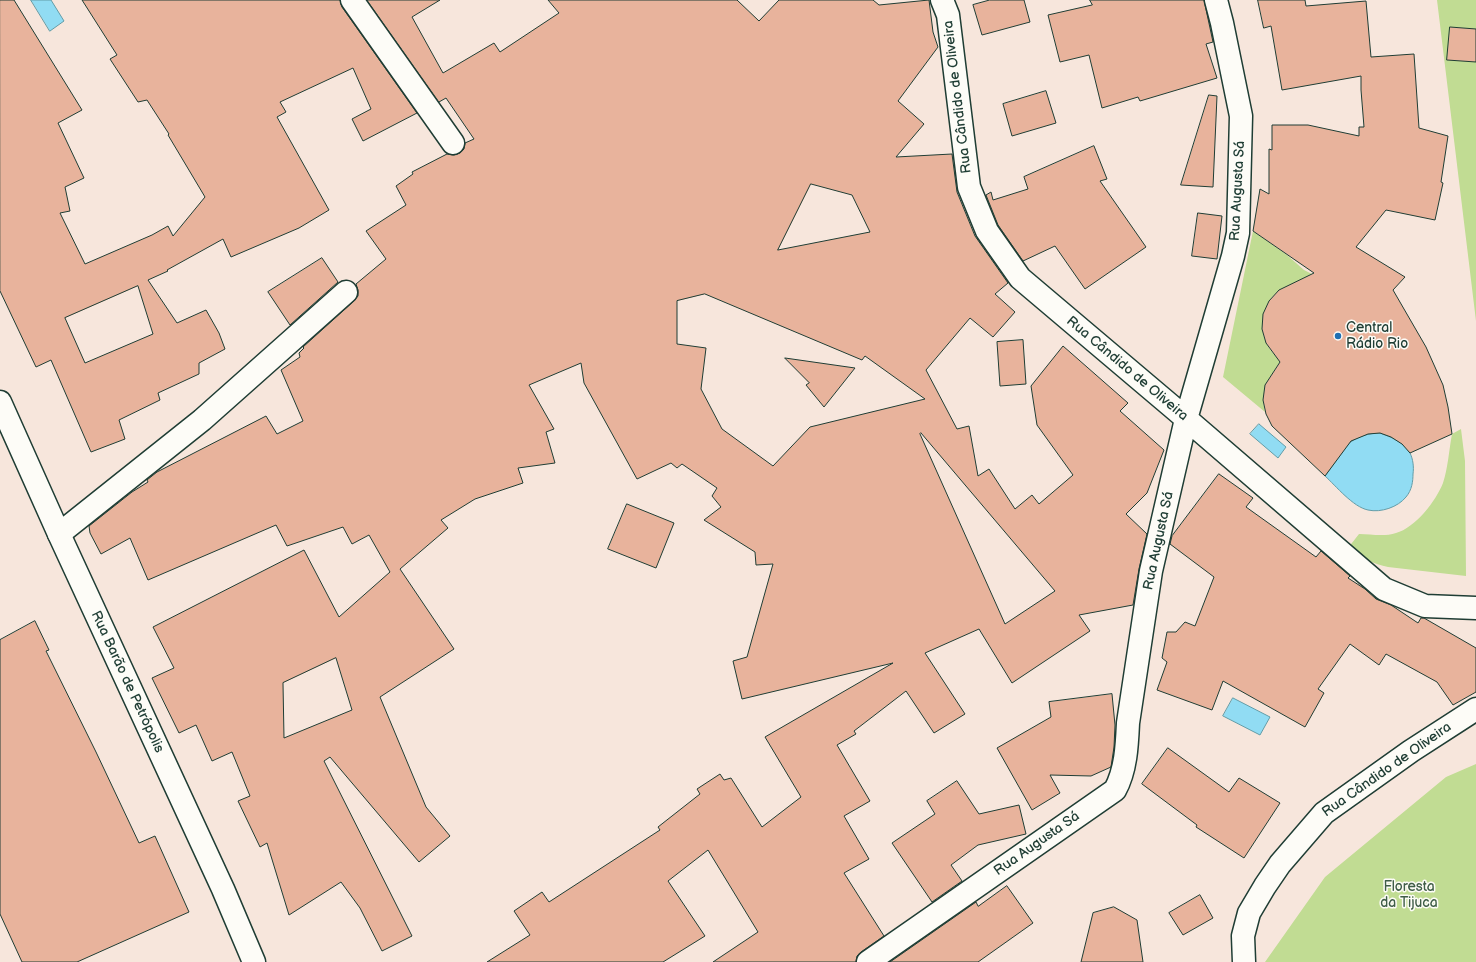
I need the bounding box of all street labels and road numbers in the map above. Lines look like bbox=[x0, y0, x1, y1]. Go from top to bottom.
street label: Rua Cândido de Oliveira bbox=[940, 20, 976, 174]
street label: Rua Augusta Sá bbox=[1227, 140, 1249, 242]
street label: Rua Cândido de Oliveira bbox=[1063, 313, 1191, 425]
street label: Rua Augusta Sá bbox=[1140, 490, 1178, 592]
street label: Rua Barão de Petrópolis bbox=[87, 608, 167, 756]
street label: Rua Cândido de Oliveira bbox=[1319, 719, 1455, 821]
street label: Rua Augusta Sá bbox=[991, 808, 1083, 880]

